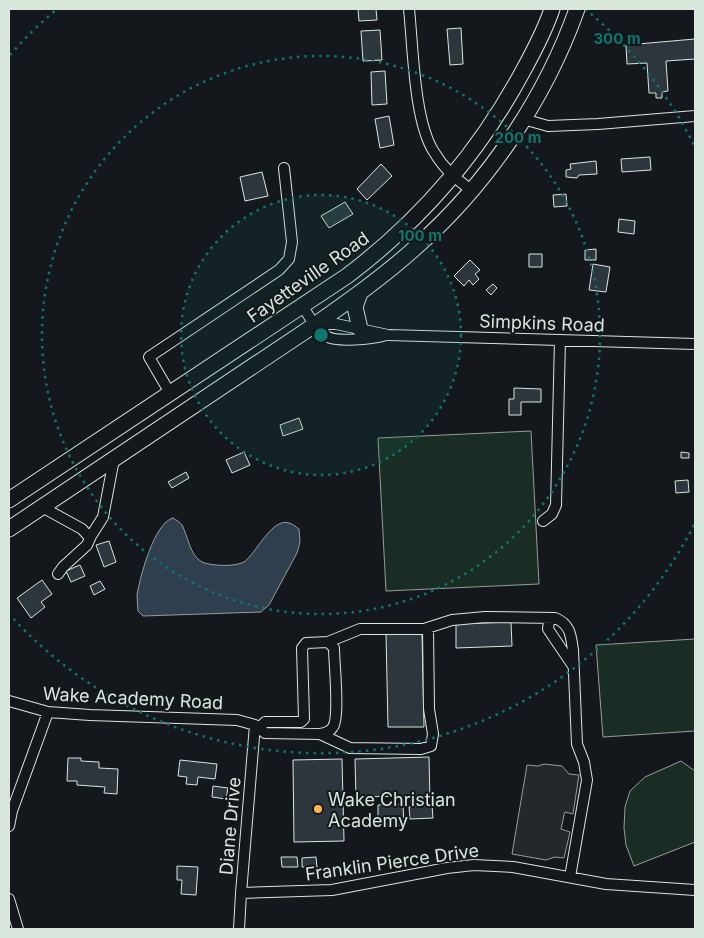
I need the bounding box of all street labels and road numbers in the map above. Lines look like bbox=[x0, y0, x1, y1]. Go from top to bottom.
street label: Fayetteville Road bbox=[243, 227, 373, 327]
street label: Simpkins Road bbox=[479, 310, 605, 336]
street label: Wake Academy Road bbox=[42, 683, 224, 713]
street label: Diane Drive bbox=[215, 776, 245, 876]
street label: Franklin Pierce Drive bbox=[304, 839, 480, 885]

